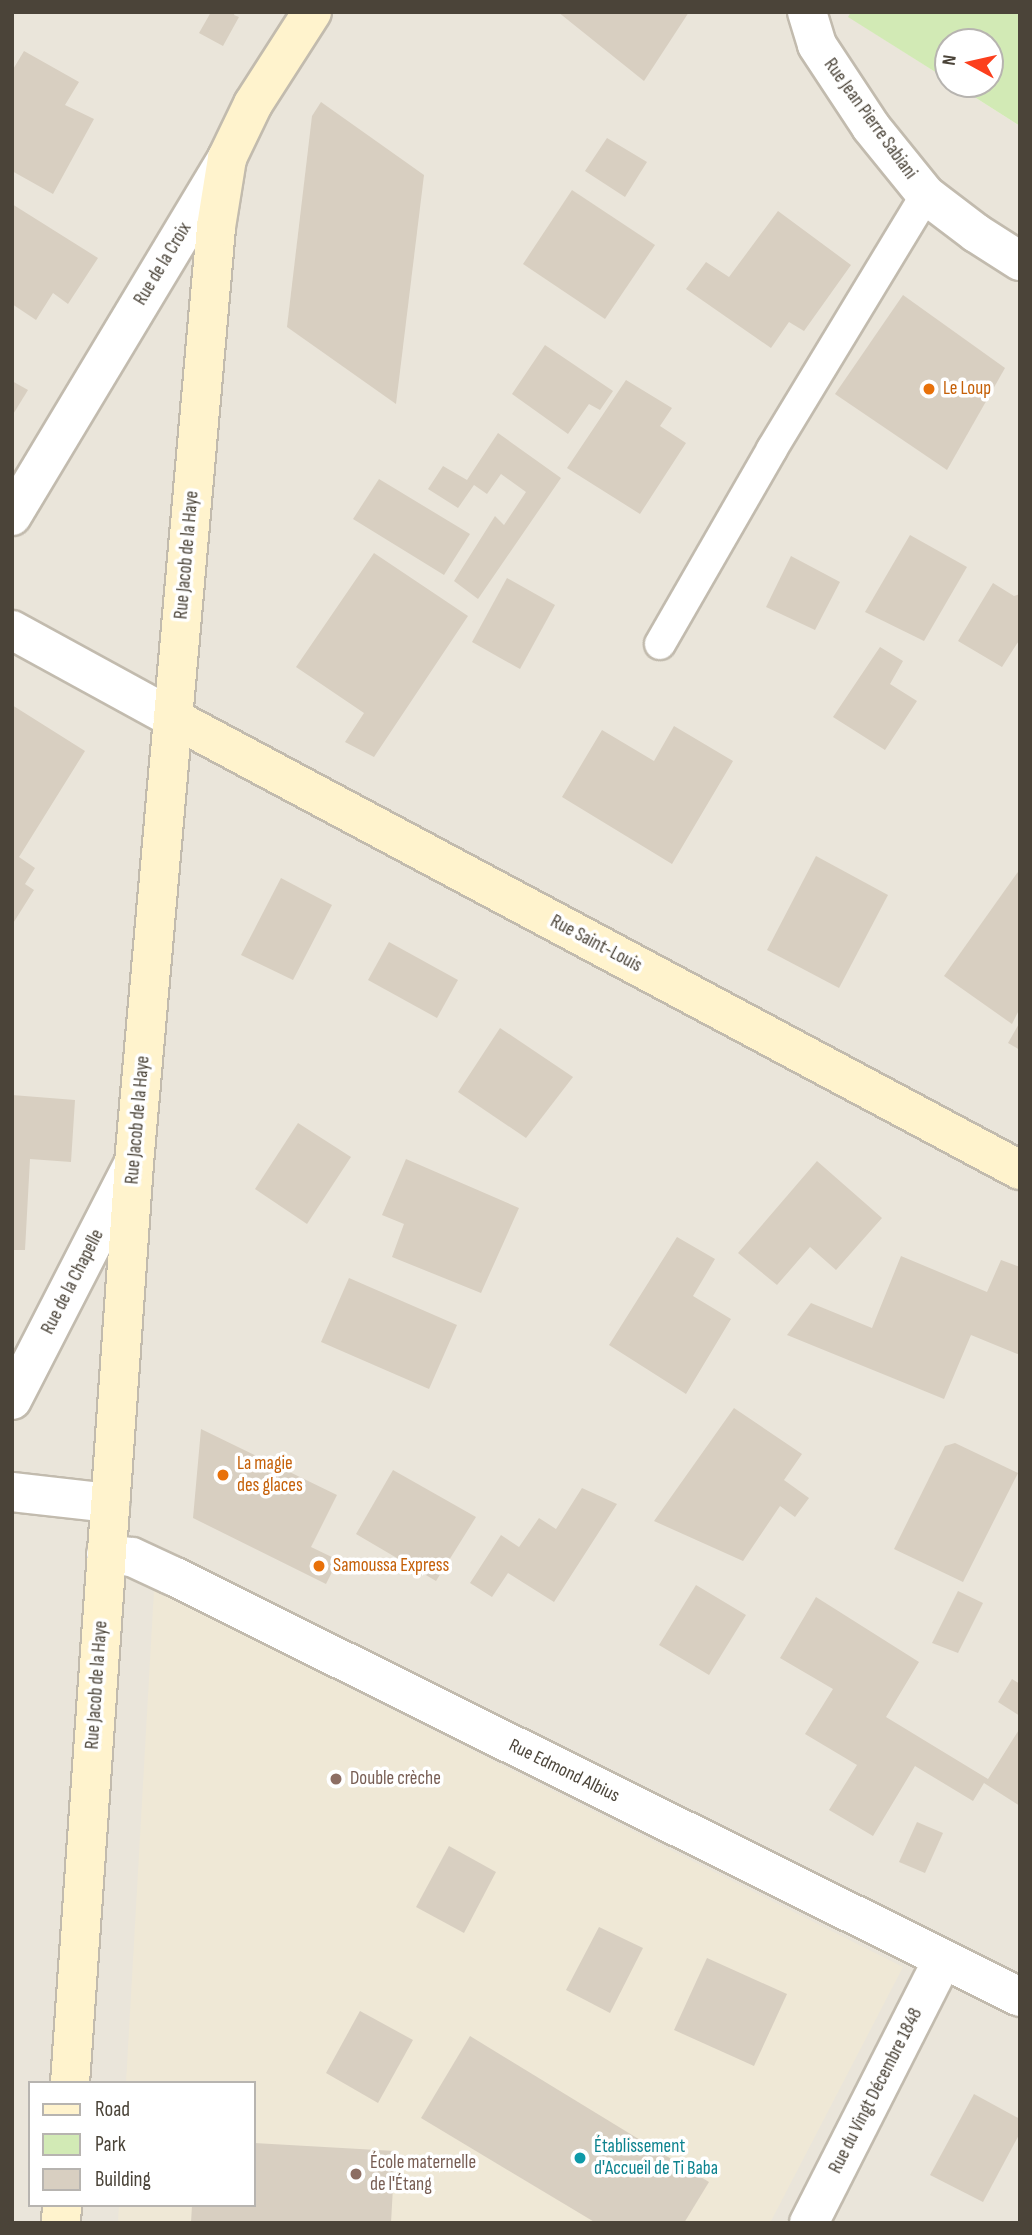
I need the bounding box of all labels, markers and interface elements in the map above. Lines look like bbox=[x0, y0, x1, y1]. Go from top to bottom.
north arrow bbox=[934, 28, 1004, 98]
street label: Rue Jean Pierre Sabiani bbox=[819, 54, 921, 184]
text: N bbox=[938, 54, 962, 67]
street label: Rue de la Croix bbox=[129, 218, 197, 310]
place label: Le Loup bbox=[943, 378, 991, 400]
marker: Le Loup bbox=[921, 381, 937, 397]
street label: Rue Jacob de la Haye bbox=[170, 490, 204, 620]
street label: Rue Saint-Louis bbox=[546, 910, 646, 978]
street label: Rue Jacob de la Haye bbox=[121, 1055, 155, 1185]
street label: Rue de la Chapelle bbox=[37, 1226, 109, 1338]
place label: La magie des glaces bbox=[237, 1453, 303, 1497]
marker: La magie des glaces bbox=[215, 1467, 231, 1483]
place label: Samoussa Express bbox=[333, 1555, 449, 1577]
marker: Samoussa Express bbox=[311, 1558, 327, 1574]
street label: Rue Jacob de la Haye bbox=[81, 1620, 113, 1750]
street label: Rue Edmond Albius bbox=[505, 1734, 623, 1808]
place label: Double crèche bbox=[350, 1768, 441, 1790]
marker: Double crèche bbox=[328, 1771, 344, 1787]
street label: Rue du Vingt Décembre 1848 bbox=[824, 2005, 928, 2177]
legend bbox=[28, 2081, 256, 2207]
text: Road bbox=[95, 2097, 130, 2122]
text: Park bbox=[95, 2132, 126, 2157]
place label: Établissement d'Accueil de Ti Baba bbox=[594, 2136, 718, 2180]
marker: Établissement d'Accueil de Ti Baba bbox=[572, 2150, 588, 2166]
place label: École maternelle de l'Étang bbox=[370, 2152, 476, 2196]
marker: École maternelle de l'Étang bbox=[348, 2166, 364, 2182]
text: Building bbox=[95, 2167, 151, 2192]

